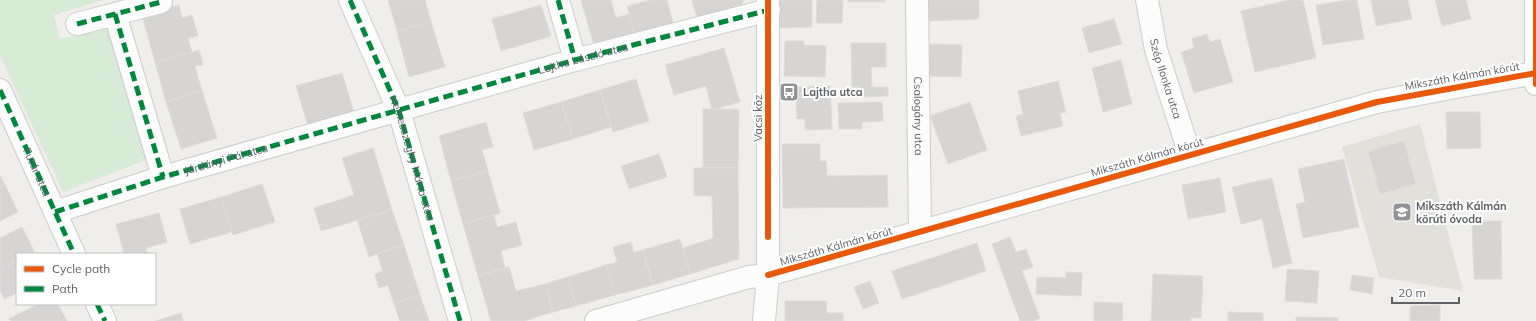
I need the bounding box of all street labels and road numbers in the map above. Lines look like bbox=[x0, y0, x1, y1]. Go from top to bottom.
street label: Szép Ilonka utca bbox=[1147, 37, 1185, 121]
street label: Lajtha László utca bbox=[536, 40, 630, 77]
street label: Mikszáth Kálmán körút bbox=[1404, 59, 1521, 93]
street label: Csalogány utca bbox=[911, 76, 926, 156]
street label: Nemesszeghy Márta utca bbox=[386, 93, 437, 222]
street label: Vacsi köz bbox=[751, 94, 765, 142]
street label: Mikszáth Kálmán körút bbox=[1089, 134, 1205, 180]
street label: Járdányi Pál utca bbox=[182, 141, 270, 178]
street label: Futár utca bbox=[20, 145, 54, 199]
street label: Mikszáth Kálmán körút bbox=[778, 223, 894, 269]

